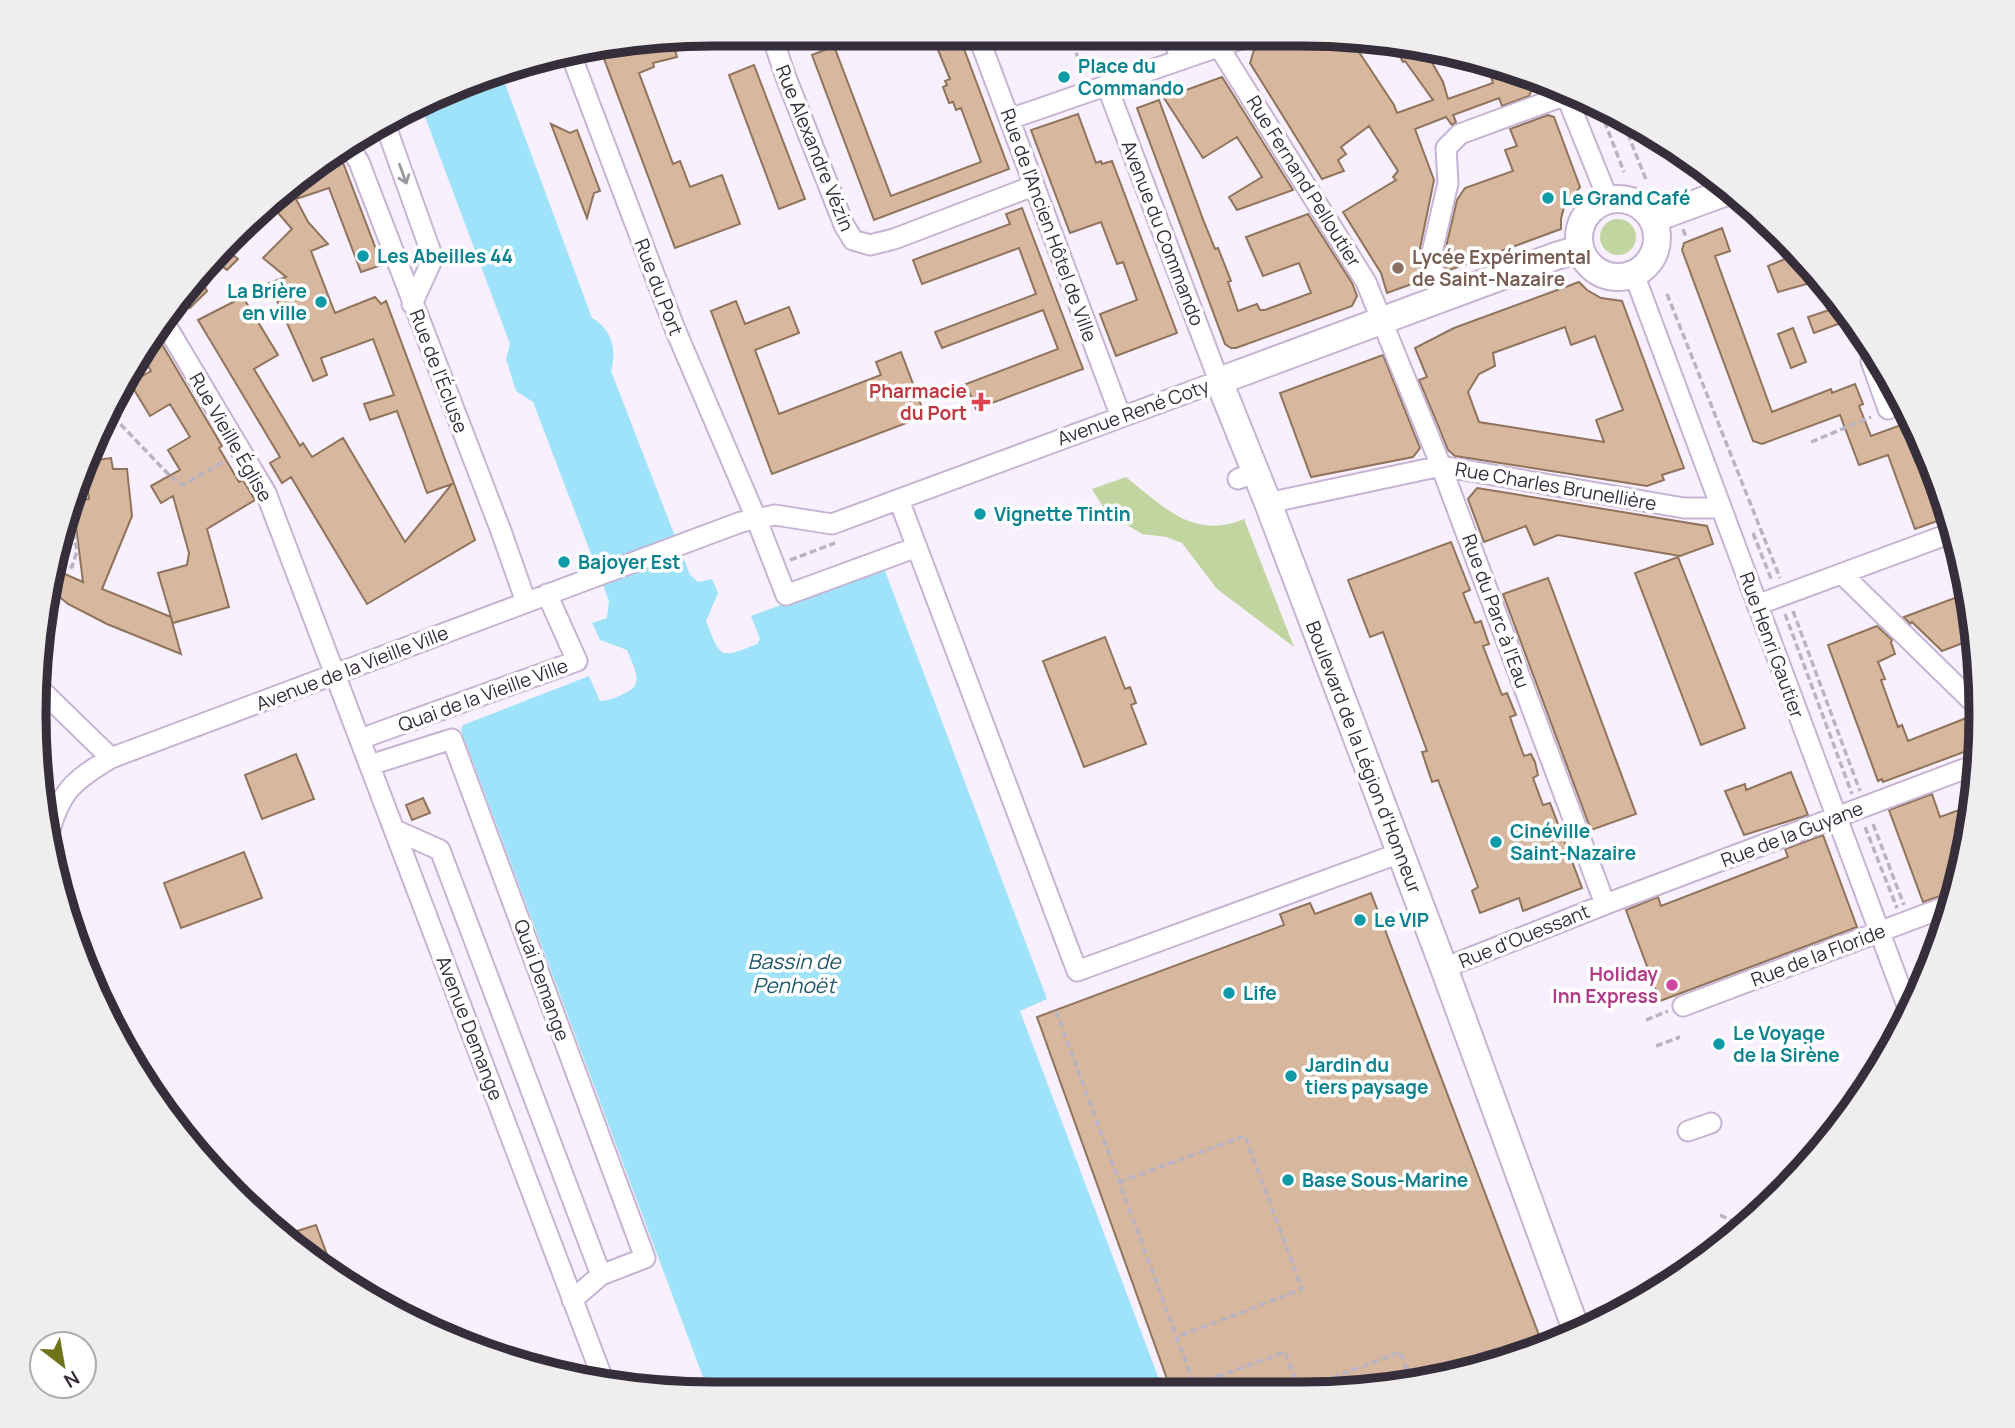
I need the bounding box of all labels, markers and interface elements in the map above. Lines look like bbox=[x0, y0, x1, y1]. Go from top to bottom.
place label: Place du Commando bbox=[1078, 53, 1184, 101]
street label: Rue Alexandre Vézin bbox=[770, 61, 860, 235]
marker: Place du Commando bbox=[1056, 69, 1072, 85]
street label: Rue Fernand Pelloutier bbox=[1241, 90, 1367, 272]
street label: Rue de l'Ancien Hôtel de Ville bbox=[995, 105, 1103, 345]
street label: Avenue du Commando bbox=[1116, 137, 1210, 329]
one-way arrow bbox=[398, 162, 410, 184]
place label: Le Grand Café bbox=[1562, 185, 1690, 211]
marker: Le Grand Café bbox=[1540, 190, 1556, 206]
street label: Rue du Port bbox=[629, 235, 689, 339]
place label: Les Abeilles 44 bbox=[377, 243, 513, 269]
place label: Lycée Expérimental de Saint-Nazaire bbox=[1412, 244, 1591, 292]
marker: Les Abeilles 44 bbox=[355, 248, 371, 264]
marker: Lycée Expérimental de Saint-Nazaire bbox=[1390, 260, 1406, 276]
place label: La Brière en ville bbox=[227, 278, 307, 326]
marker: La Brière en ville bbox=[313, 294, 329, 310]
street label: Rue de l'Écluse bbox=[404, 306, 474, 436]
street label: Rue Vieille Église bbox=[183, 368, 279, 506]
street label: Avenue René Coty bbox=[1053, 372, 1213, 452]
place label: Pharmacie du Port bbox=[869, 378, 967, 426]
marker: Pharmacie du Port bbox=[973, 394, 989, 410]
street label: Rue Charles Brunellière bbox=[1453, 455, 1659, 517]
place label: Vignette Tintin bbox=[994, 501, 1131, 527]
marker: Vignette Tintin bbox=[972, 506, 988, 522]
street label: Rue du Parc à l'Eau bbox=[1456, 530, 1536, 692]
place label: Bajoyer Est bbox=[578, 549, 680, 575]
marker: Bajoyer Est bbox=[556, 554, 572, 570]
street label: Rue Henri Gautier bbox=[1734, 568, 1811, 722]
street label: Boulevard de la Légion d'Honneur bbox=[1300, 617, 1428, 897]
street label: Avenue de la Vieille Ville bbox=[252, 619, 452, 717]
street label: Quai de la Vieille Ville bbox=[394, 652, 572, 738]
street label: Rue de la Guyane bbox=[1717, 795, 1867, 873]
place label: Cinéville Saint-Nazaire bbox=[1510, 818, 1636, 866]
marker: Cinéville Saint-Nazaire bbox=[1488, 834, 1504, 850]
street label: Rue d'Ouessant bbox=[1455, 898, 1593, 974]
place label: Le VIP bbox=[1374, 907, 1429, 933]
marker: Le VIP bbox=[1352, 912, 1368, 928]
street label: Quai Demange bbox=[508, 916, 576, 1044]
street label: Rue de la Floride bbox=[1747, 917, 1889, 993]
water label: Bassin de Penhoët bbox=[748, 947, 842, 999]
street label: Avenue Demange bbox=[430, 952, 510, 1104]
place label: Holiday Inn Express bbox=[1552, 961, 1658, 1009]
marker: Holiday Inn Express bbox=[1664, 977, 1680, 993]
place label: Life bbox=[1243, 980, 1277, 1006]
marker: Life bbox=[1221, 985, 1237, 1001]
place label: Le Voyage de la Sirène bbox=[1733, 1020, 1840, 1068]
marker: Le Voyage de la Sirène bbox=[1711, 1036, 1727, 1052]
place label: Jardin du tiers paysage bbox=[1305, 1052, 1428, 1100]
marker: Jardin du tiers paysage bbox=[1283, 1068, 1299, 1084]
place label: Base Sous-Marine bbox=[1302, 1167, 1468, 1193]
marker: Base Sous-Marine bbox=[1280, 1172, 1296, 1188]
north arrow bbox=[28, 1330, 98, 1400]
text: N bbox=[59, 1365, 84, 1394]

